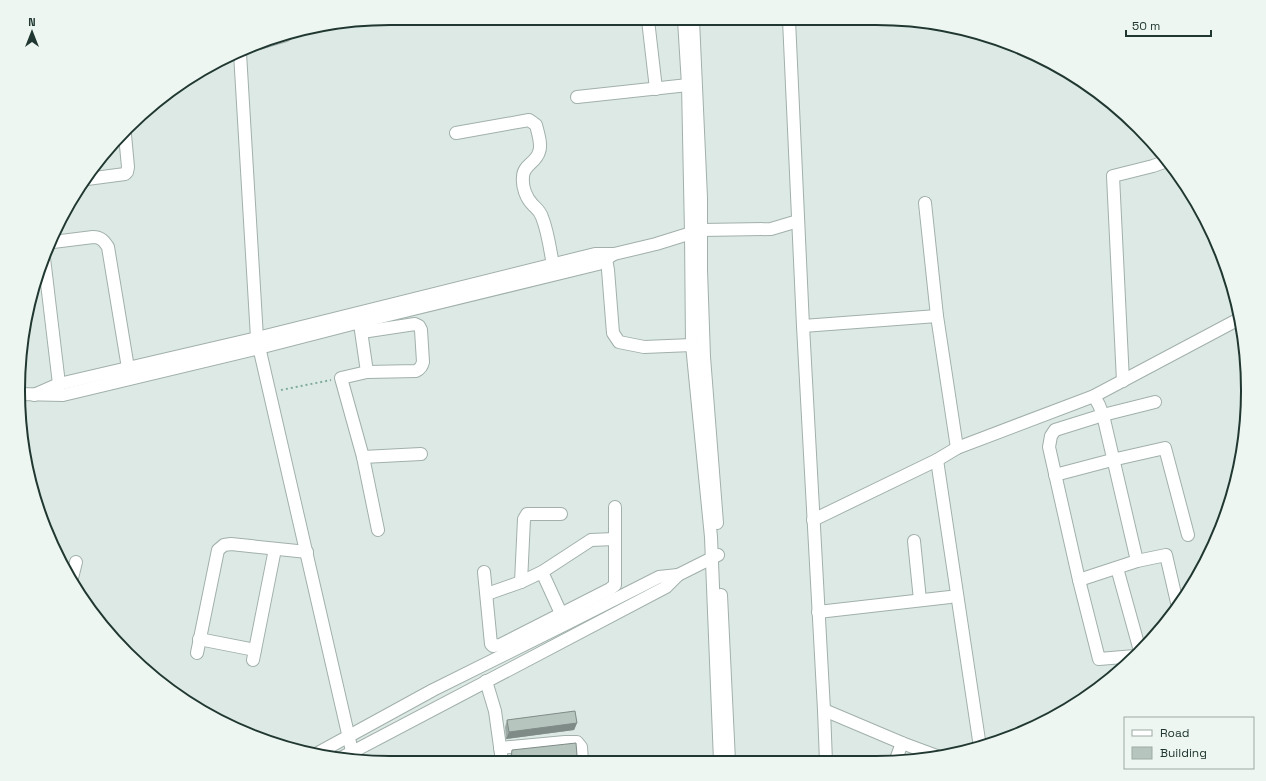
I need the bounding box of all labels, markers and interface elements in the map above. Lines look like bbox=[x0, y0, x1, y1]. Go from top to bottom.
north arrow bbox=[12, 12, 52, 52]
scale bar bbox=[1126, 12, 1211, 38]
text: N bbox=[28, 15, 36, 29]
text: 50 m bbox=[1132, 18, 1160, 34]
legend bbox=[1124, 717, 1254, 769]
text: Road bbox=[1160, 725, 1189, 741]
text: Building bbox=[1160, 745, 1207, 761]

